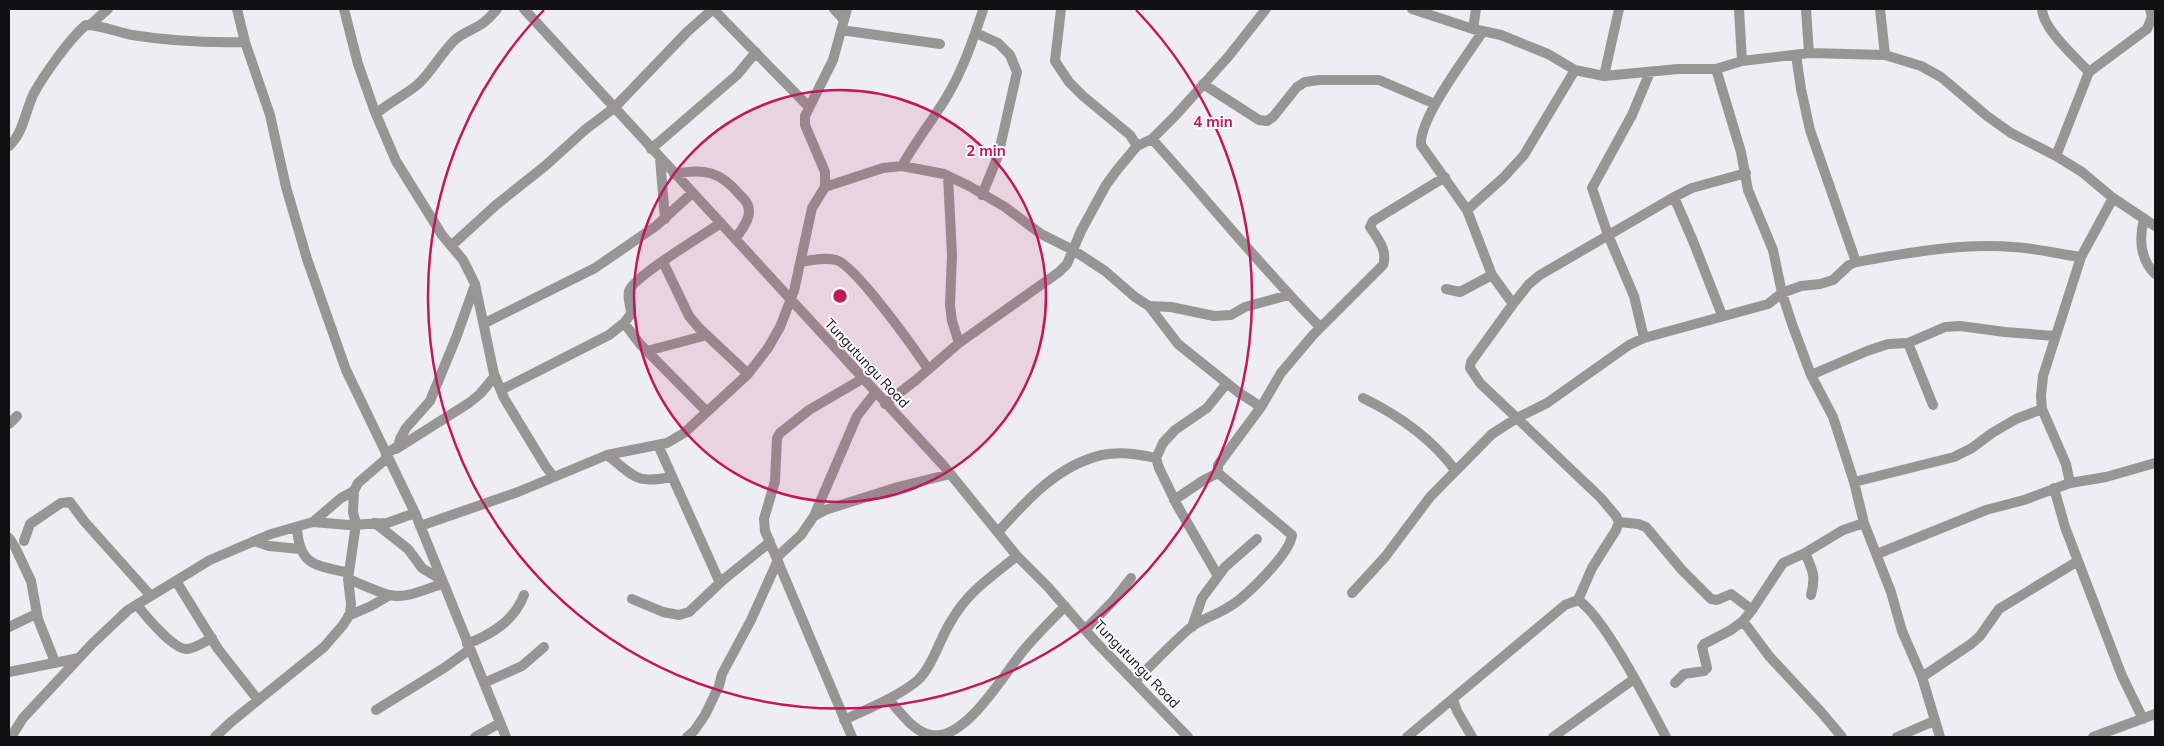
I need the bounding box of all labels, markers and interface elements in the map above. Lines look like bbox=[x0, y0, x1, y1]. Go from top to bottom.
text: 4 min bbox=[1193, 112, 1233, 131]
text: 2 min bbox=[966, 141, 1006, 160]
centre of rings bbox=[831, 287, 849, 305]
street label: Tungutungu Road bbox=[821, 314, 913, 412]
street label: Tungutungu Road bbox=[1090, 616, 1184, 712]

